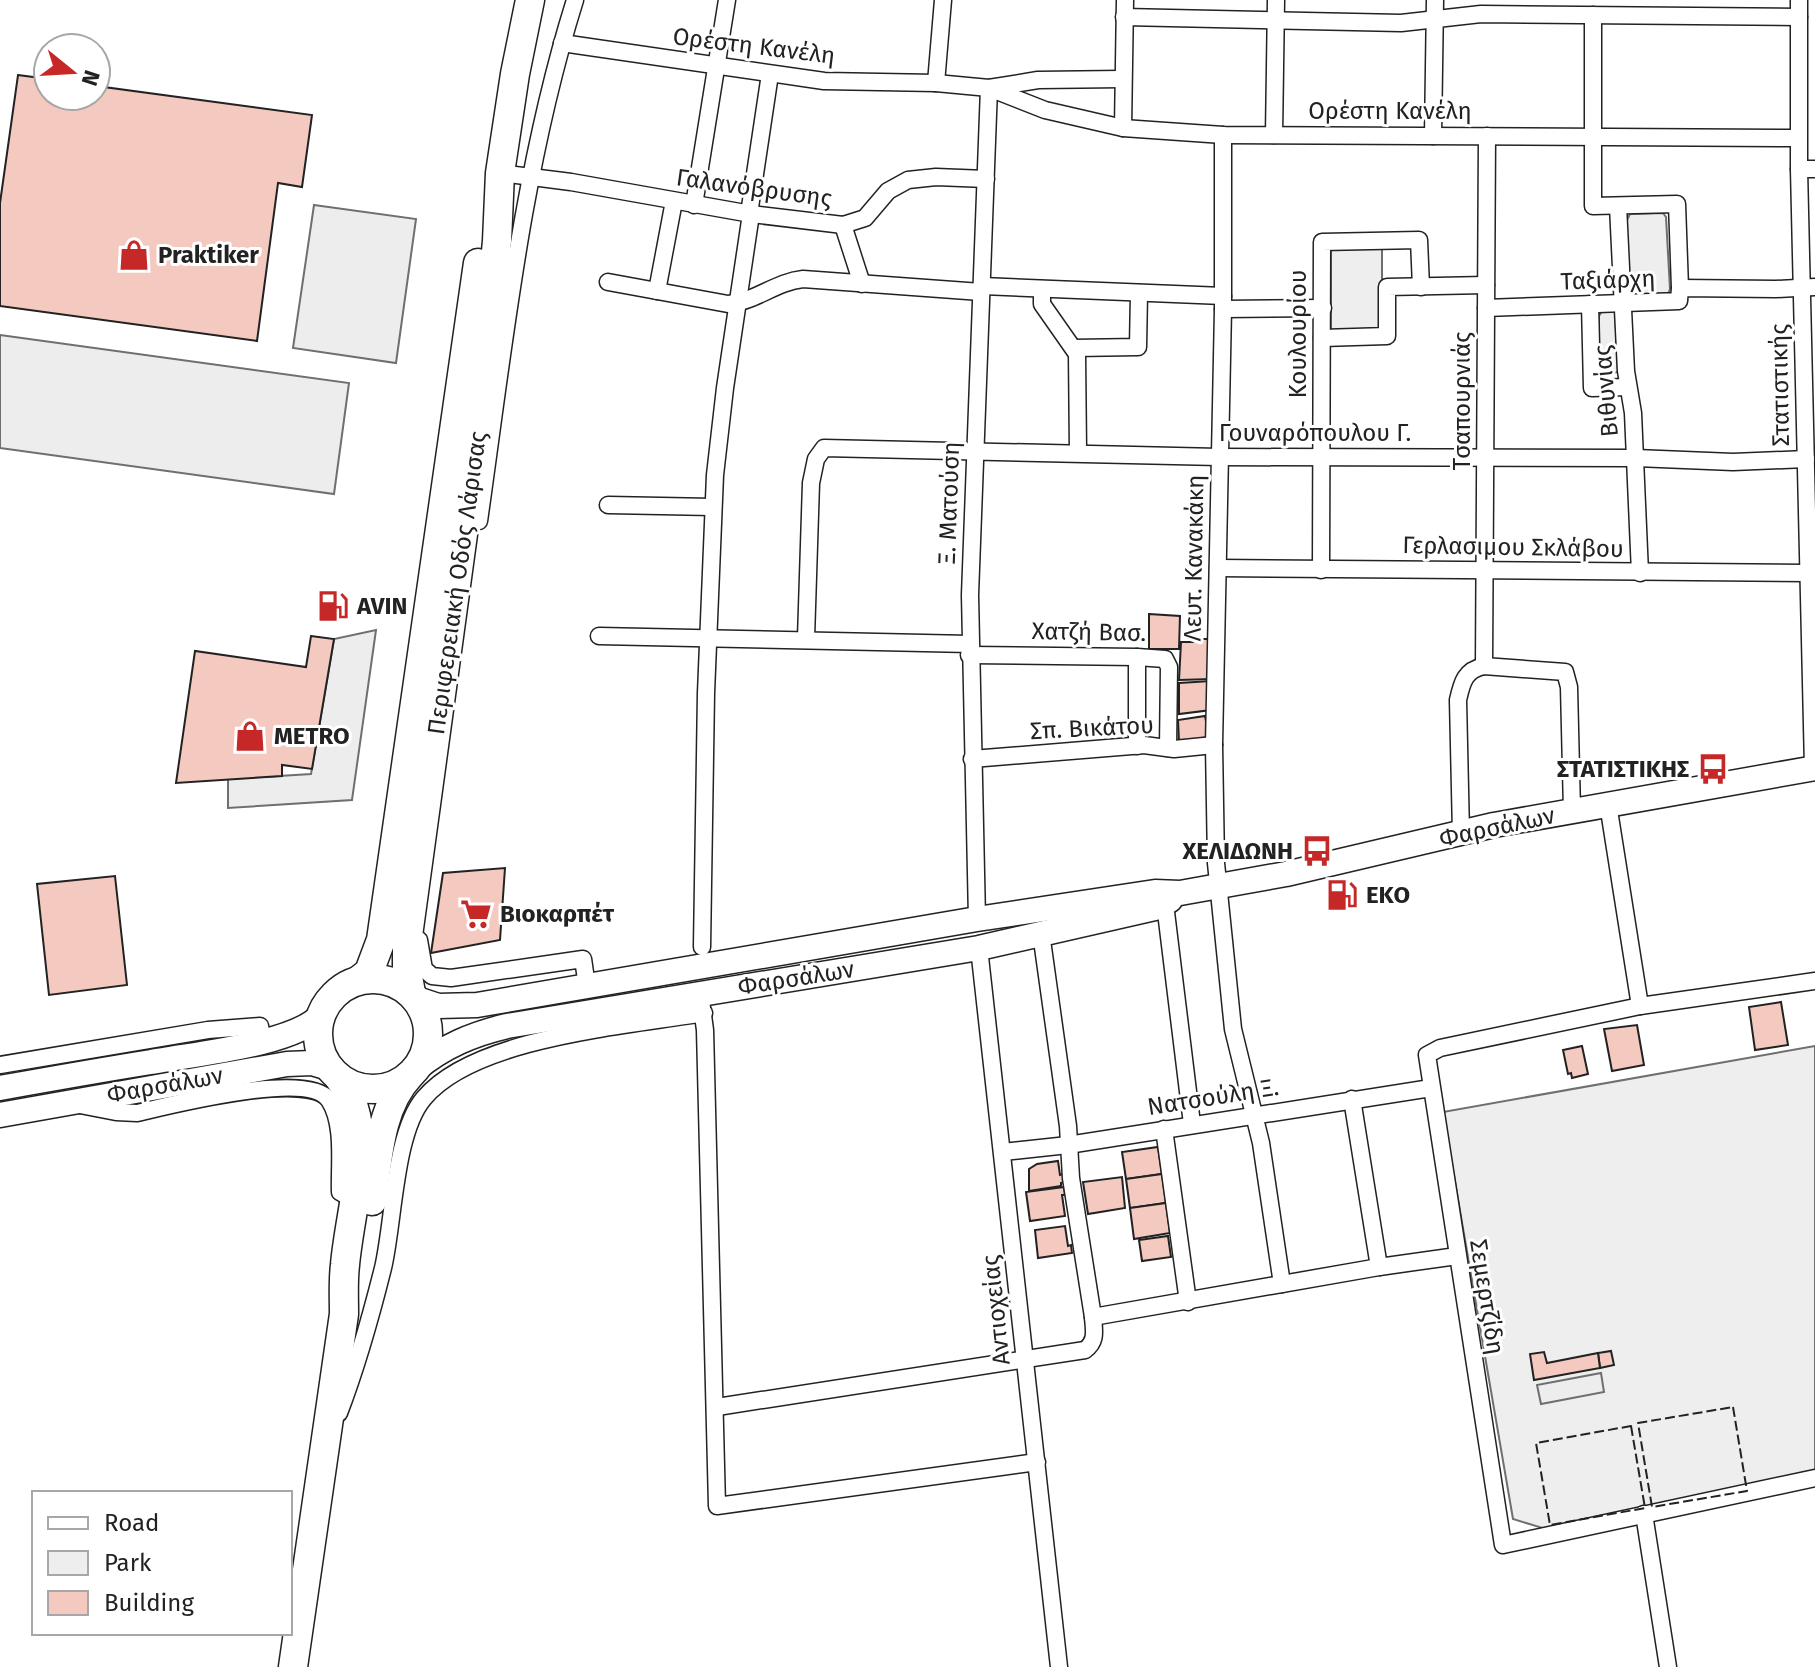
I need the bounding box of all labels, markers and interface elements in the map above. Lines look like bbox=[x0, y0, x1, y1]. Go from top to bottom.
street label: Ορέστη Κανέλη bbox=[671, 22, 837, 70]
north arrow bbox=[32, 32, 112, 112]
text: N bbox=[75, 67, 106, 89]
street label: Ορέστη Κανέλη bbox=[1308, 97, 1472, 125]
street label: Γαλανόβρυσης bbox=[674, 163, 834, 213]
shop icon: Praktiker bbox=[117, 238, 151, 272]
place label: Praktiker bbox=[158, 241, 259, 269]
street label: Ταξιάρχη bbox=[1560, 264, 1656, 296]
street label: Κουλουρίου bbox=[1284, 270, 1312, 398]
street label: Στατιστικής bbox=[1765, 323, 1795, 447]
street label: Τσαπουρνιάς bbox=[1448, 332, 1476, 470]
street label: Βιθυνίας bbox=[1588, 344, 1624, 438]
street label: Γουναρόπουλου Γ. bbox=[1219, 419, 1411, 447]
street label: Περιφερειακή Οδός Λάρισας bbox=[422, 430, 492, 736]
street label: Ξ. Ματούση bbox=[933, 441, 965, 565]
street label: Λευτ. Κανακάκη bbox=[1179, 474, 1209, 642]
street label: Γερλασιμου Σκλάβου bbox=[1402, 531, 1624, 563]
fuel station icon: AVIN bbox=[316, 589, 350, 623]
place label: AVIN bbox=[356, 592, 407, 620]
street label: Χατζή Βασ. bbox=[1031, 617, 1147, 647]
street label: Σπ. Βικάτου bbox=[1029, 711, 1155, 745]
shop icon: METRO bbox=[233, 719, 267, 753]
place label: METRO bbox=[274, 722, 350, 750]
bus stop icon: ΣΤΑΤΙΣΤΙΚΗΣ bbox=[1696, 752, 1730, 786]
place label: ΣΤΑΤΙΣΤΙΚΗΣ bbox=[1557, 755, 1689, 783]
street label: Φαρσάλων bbox=[1437, 801, 1558, 853]
bus stop icon: ΧΕΛΙΔΩΝΗ bbox=[1300, 834, 1334, 868]
place label: ΧΕΛΙΔΩΝΗ bbox=[1181, 837, 1293, 865]
fuel station icon: EKO bbox=[1325, 878, 1359, 912]
place label: EKO bbox=[1366, 881, 1410, 909]
supermarket icon: Βιοκαρπέτ bbox=[459, 897, 493, 931]
place label: Βιοκαρπέτ bbox=[500, 900, 615, 928]
street label: Φαρσάλων bbox=[736, 955, 857, 1001]
street label: Φαρσάλων bbox=[105, 1061, 226, 1109]
street label: Νατσούλη Ξ. bbox=[1145, 1073, 1281, 1121]
street label: Σεμερτζίδη bbox=[1464, 1237, 1510, 1357]
street label: Αντιοχείας bbox=[976, 1254, 1016, 1366]
legend bbox=[32, 1491, 292, 1635]
text: Road bbox=[104, 1509, 159, 1537]
text: Park bbox=[104, 1549, 152, 1577]
text: Building bbox=[104, 1589, 194, 1617]

